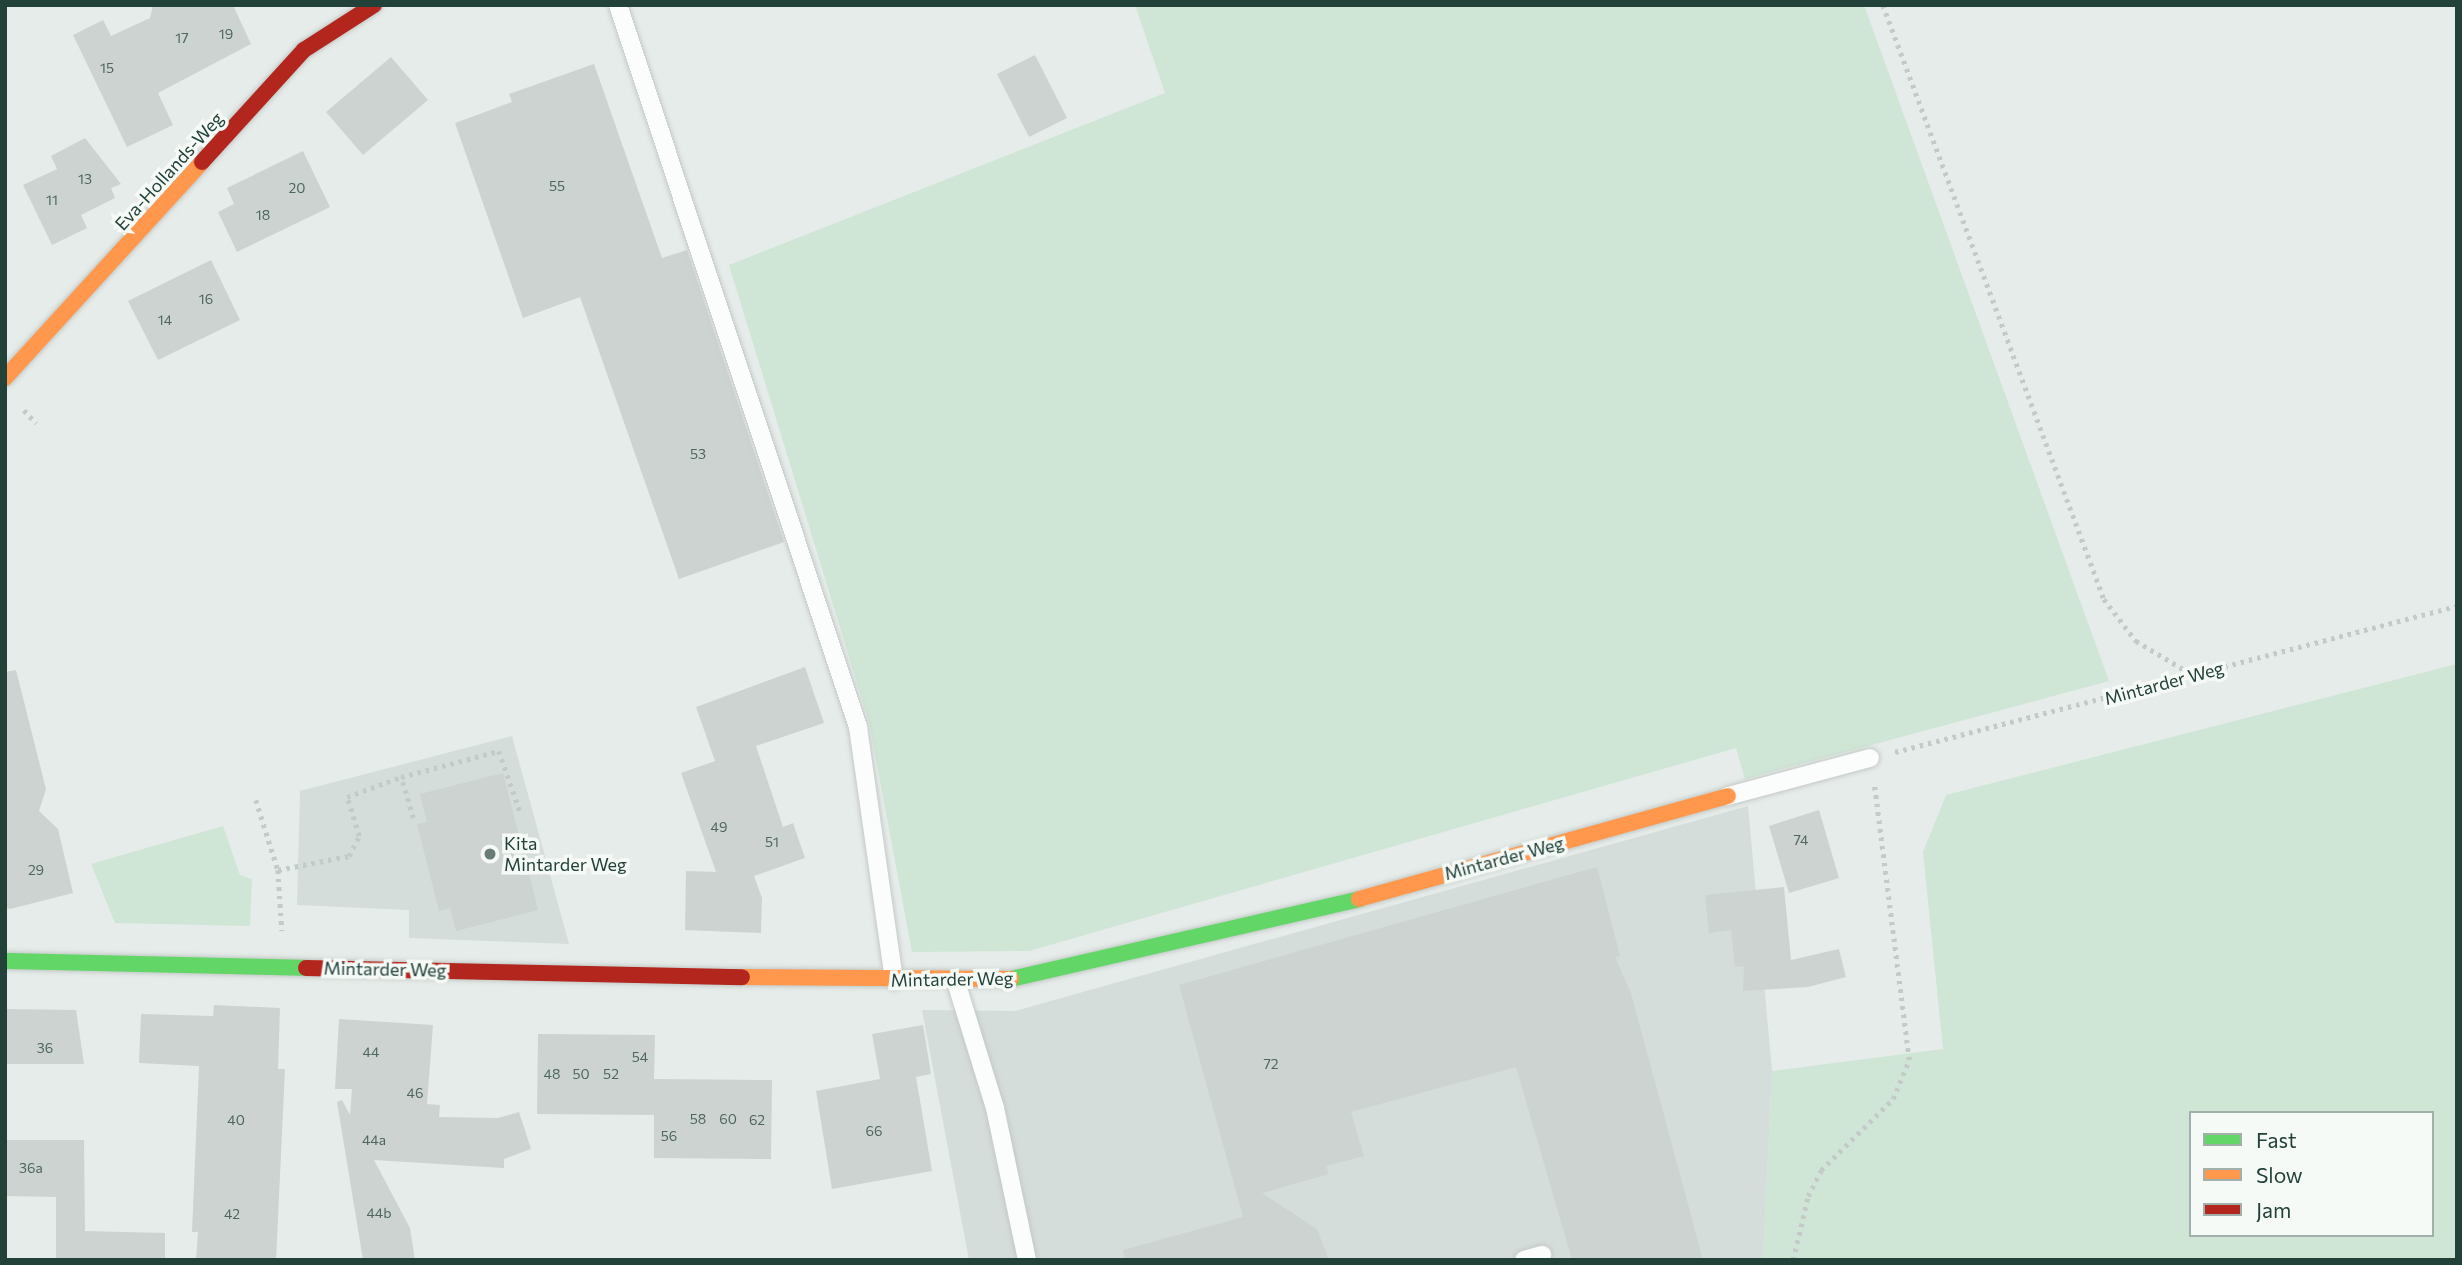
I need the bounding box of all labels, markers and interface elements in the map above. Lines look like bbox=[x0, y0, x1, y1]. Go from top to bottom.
house number: 19 bbox=[219, 26, 233, 42]
house number: 17 bbox=[175, 30, 189, 46]
house number: 15 bbox=[100, 60, 114, 76]
street label: Eva-Hollands-Weg bbox=[110, 108, 228, 234]
house number: 13 bbox=[78, 171, 92, 187]
house number: 55 bbox=[549, 178, 565, 194]
house number: 20 bbox=[289, 180, 305, 196]
house number: 11 bbox=[46, 192, 58, 208]
house number: 18 bbox=[256, 207, 270, 223]
house number: 16 bbox=[199, 291, 213, 307]
house number: 14 bbox=[158, 312, 172, 328]
house number: 53 bbox=[690, 446, 706, 462]
street label: Mintarder Weg bbox=[2102, 657, 2226, 709]
house number: 49 bbox=[711, 819, 727, 835]
street label: Mintarder Weg bbox=[1442, 832, 1566, 884]
house number: 74 bbox=[1794, 832, 1808, 848]
place label: Kita Mintarder Weg bbox=[504, 833, 627, 876]
house number: 51 bbox=[765, 834, 779, 850]
marker: Kita Mintarder Weg bbox=[482, 846, 498, 862]
house number: 29 bbox=[28, 862, 44, 878]
street label: Mintarder Weg bbox=[323, 957, 447, 981]
street label: Mintarder Weg bbox=[890, 967, 1014, 991]
house number: 36 bbox=[37, 1040, 53, 1056]
house number: 44 bbox=[363, 1044, 379, 1060]
house number: 54 bbox=[632, 1049, 648, 1065]
house number: 72 bbox=[1263, 1056, 1279, 1072]
house number: 48 bbox=[544, 1066, 560, 1082]
house number: 50 bbox=[572, 1066, 590, 1082]
house number: 52 bbox=[603, 1066, 619, 1082]
house number: 46 bbox=[407, 1085, 423, 1101]
house number: 58 bbox=[690, 1111, 706, 1127]
house number: 60 bbox=[719, 1111, 737, 1127]
legend bbox=[2189, 1111, 2434, 1237]
house number: 40 bbox=[227, 1112, 245, 1128]
house number: 62 bbox=[749, 1112, 765, 1128]
house number: 66 bbox=[866, 1123, 882, 1139]
text: Fast bbox=[2256, 1127, 2297, 1152]
house number: 56 bbox=[661, 1128, 677, 1144]
house number: 44a bbox=[362, 1132, 386, 1148]
house number: 36a bbox=[19, 1160, 43, 1176]
text: Slow bbox=[2256, 1162, 2303, 1187]
text: Jam bbox=[2256, 1197, 2291, 1222]
house number: 44b bbox=[366, 1205, 392, 1221]
house number: 42 bbox=[224, 1206, 240, 1222]

